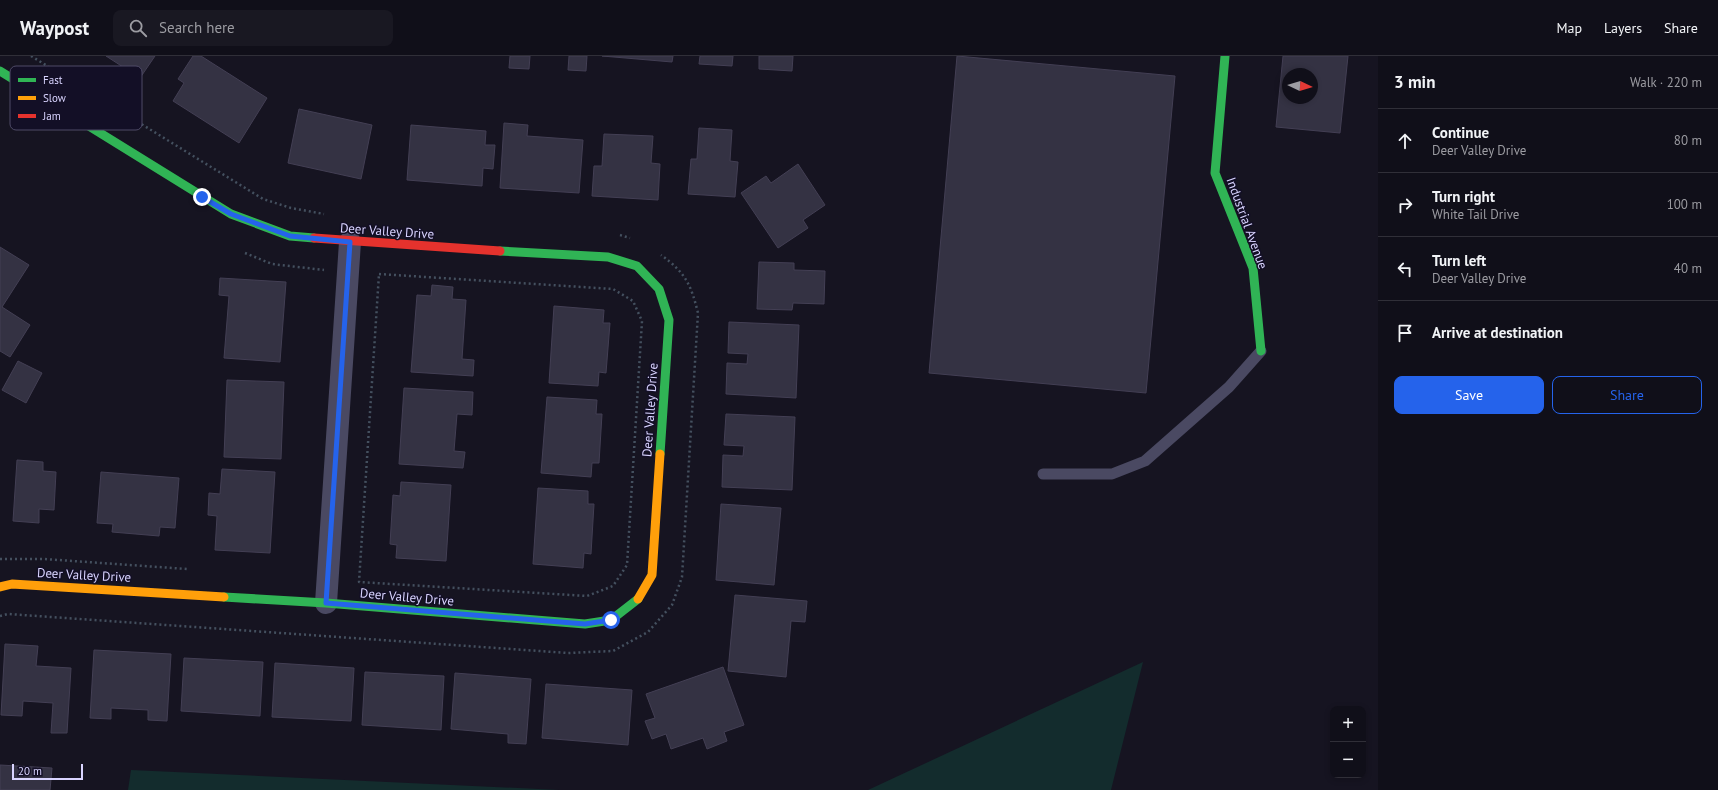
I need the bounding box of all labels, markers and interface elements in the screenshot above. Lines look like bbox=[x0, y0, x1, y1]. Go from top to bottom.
search box bbox=[113, 10, 393, 46]
text: Waypost bbox=[20, 16, 89, 40]
icon: search bbox=[127, 17, 149, 39]
text: Search here bbox=[159, 18, 235, 37]
text: Map bbox=[1556, 19, 1582, 37]
text: Layers bbox=[1604, 19, 1642, 37]
text: Share bbox=[1664, 19, 1698, 37]
legend bbox=[10, 66, 142, 130]
north arrow bbox=[1282, 68, 1318, 104]
text: 3 min bbox=[1394, 71, 1435, 93]
text: Fast bbox=[43, 73, 63, 87]
text: Walk · 220 m bbox=[1630, 74, 1702, 91]
text: Slow bbox=[43, 91, 66, 105]
text: Jam bbox=[42, 109, 61, 123]
text: Continue bbox=[1432, 123, 1489, 142]
icon: ahead bbox=[1394, 130, 1416, 152]
text: 80 m bbox=[1674, 132, 1702, 149]
text: Deer Valley Drive bbox=[1432, 142, 1526, 159]
street label: Industrial Avenue bbox=[1222, 175, 1272, 271]
text: Turn right bbox=[1432, 187, 1495, 206]
route end bbox=[193, 188, 211, 206]
icon: right bbox=[1394, 194, 1416, 216]
text: 100 m bbox=[1667, 196, 1702, 213]
text: White Tail Drive bbox=[1432, 206, 1519, 223]
street label: Deer Valley Drive bbox=[339, 219, 435, 243]
text: Turn left bbox=[1432, 251, 1486, 270]
icon: left bbox=[1394, 258, 1416, 280]
text: 40 m bbox=[1674, 260, 1702, 277]
text: Deer Valley Drive bbox=[1432, 270, 1526, 287]
icon: arrive bbox=[1394, 322, 1416, 344]
text: Arrive at destination bbox=[1432, 323, 1563, 342]
street label: Deer Valley Drive bbox=[638, 362, 662, 458]
button: Save bbox=[1394, 376, 1544, 414]
button: Share bbox=[1552, 376, 1702, 414]
street label: Deer Valley Drive bbox=[36, 564, 132, 586]
street label: Deer Valley Drive bbox=[359, 584, 455, 610]
route start bbox=[602, 611, 620, 629]
map controls bbox=[1330, 706, 1366, 778]
button: + bbox=[1330, 706, 1366, 742]
button: − bbox=[1330, 742, 1366, 778]
scale bar bbox=[12, 762, 83, 781]
text: 20 m bbox=[18, 764, 42, 778]

